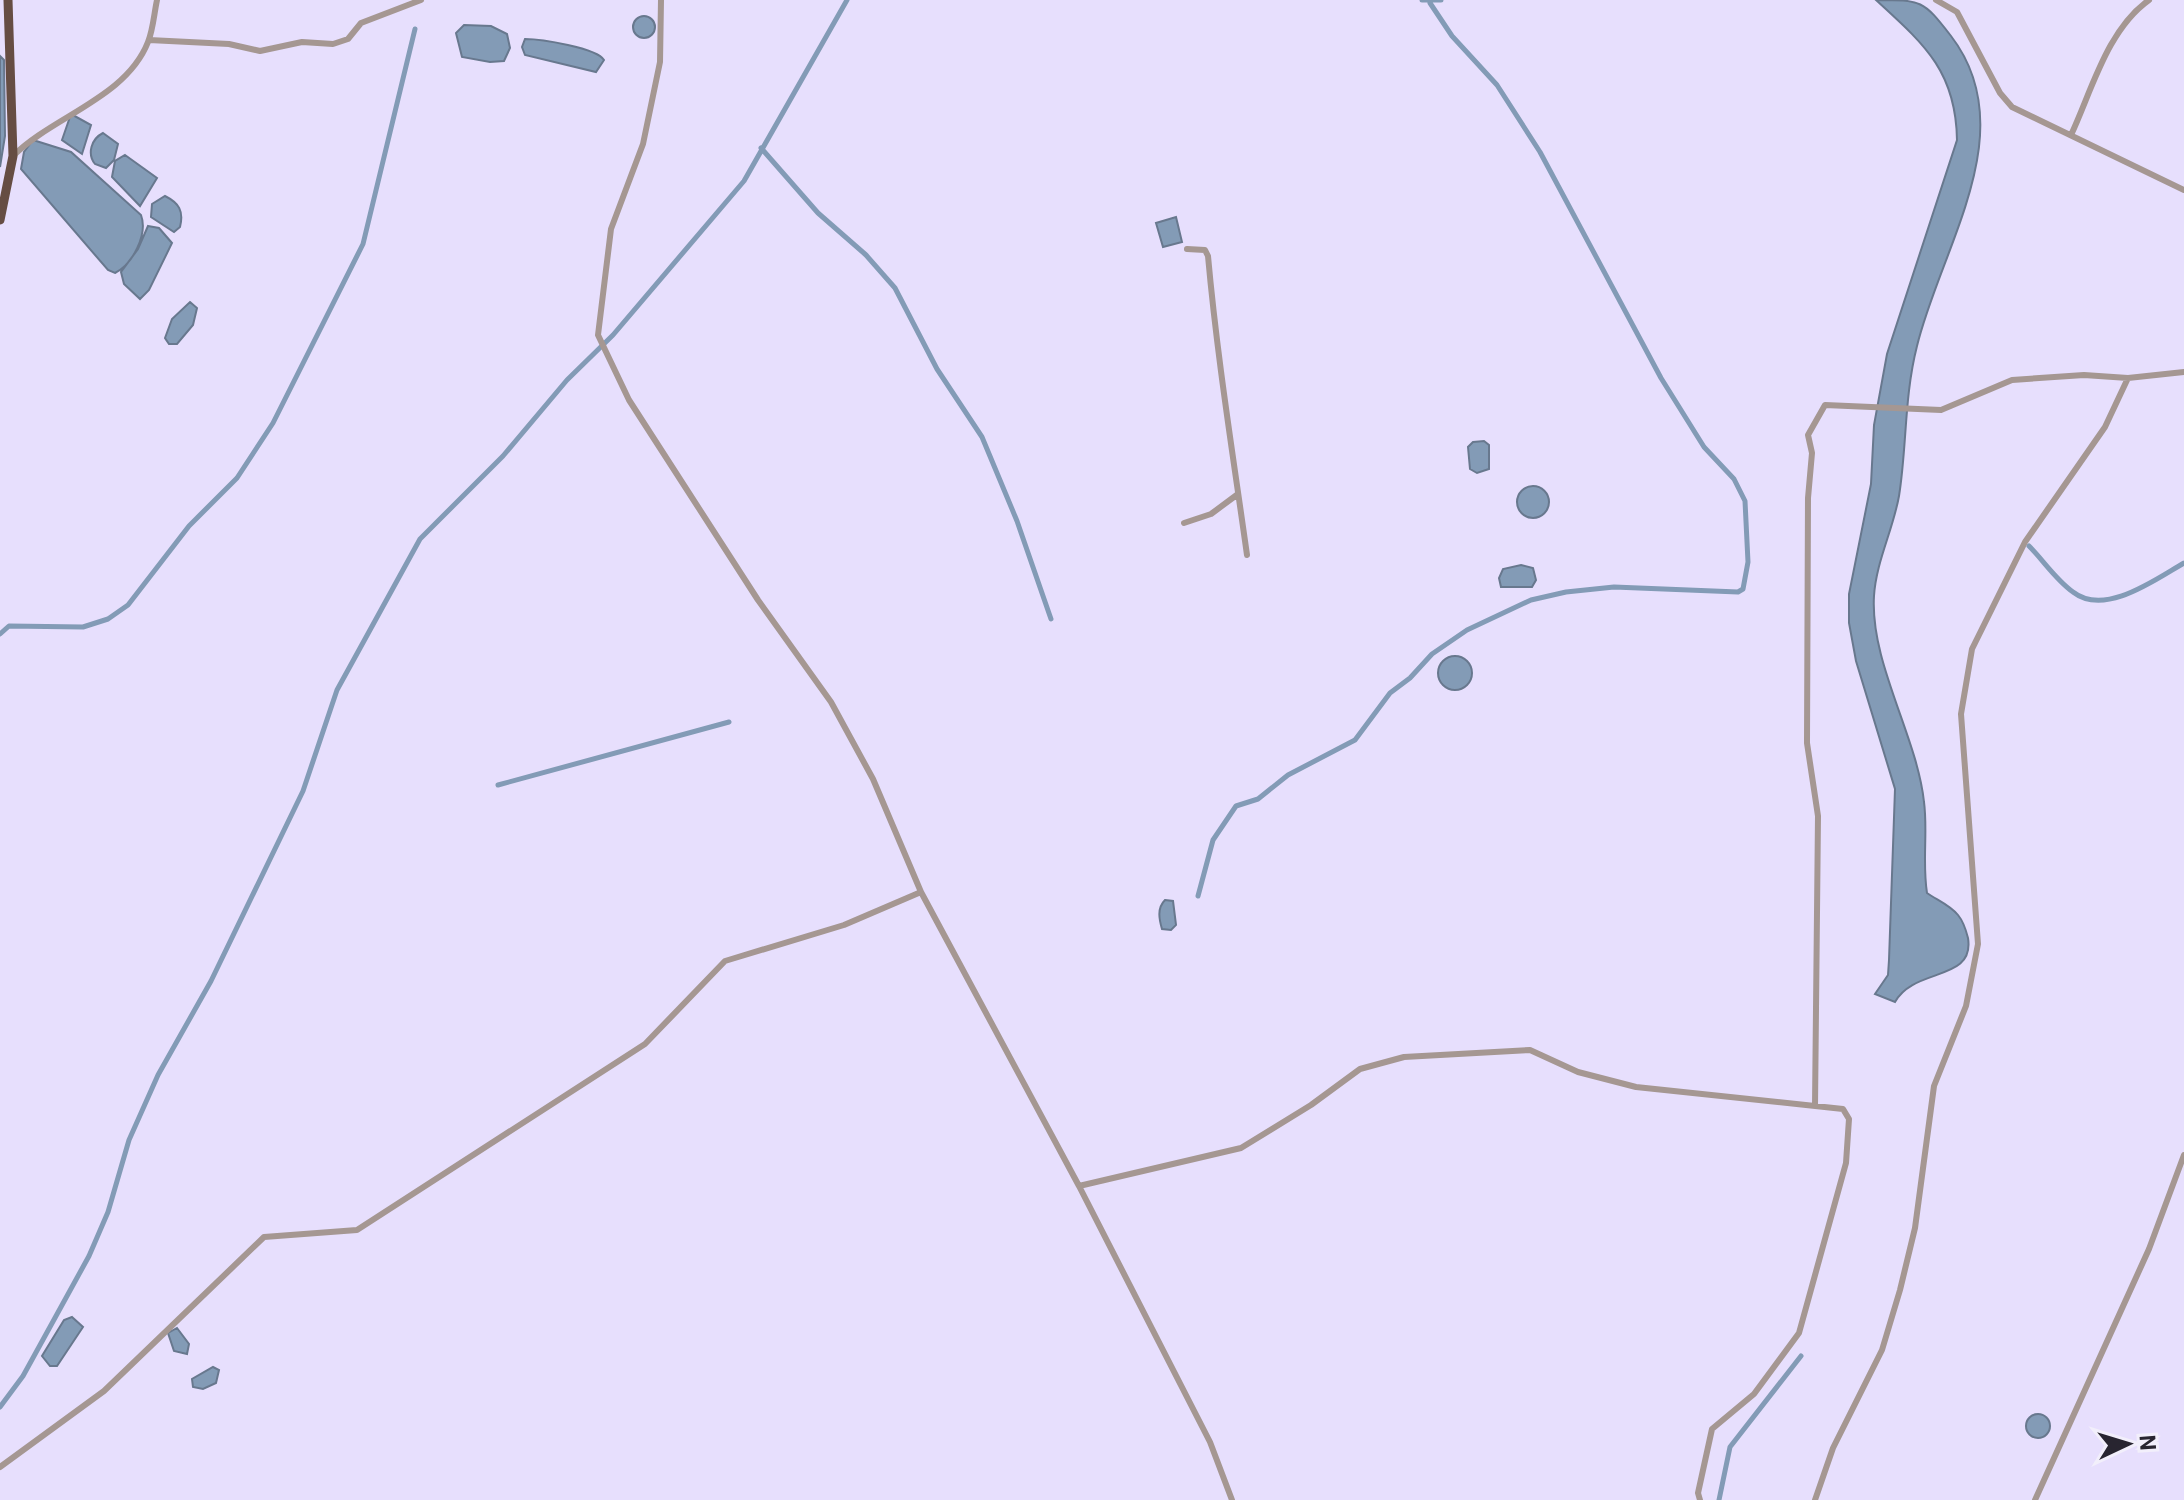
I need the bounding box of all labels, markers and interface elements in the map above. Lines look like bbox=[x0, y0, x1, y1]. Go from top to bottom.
north arrow bbox=[2088, 1404, 2168, 1484]
text: N bbox=[2134, 1434, 2160, 1451]

